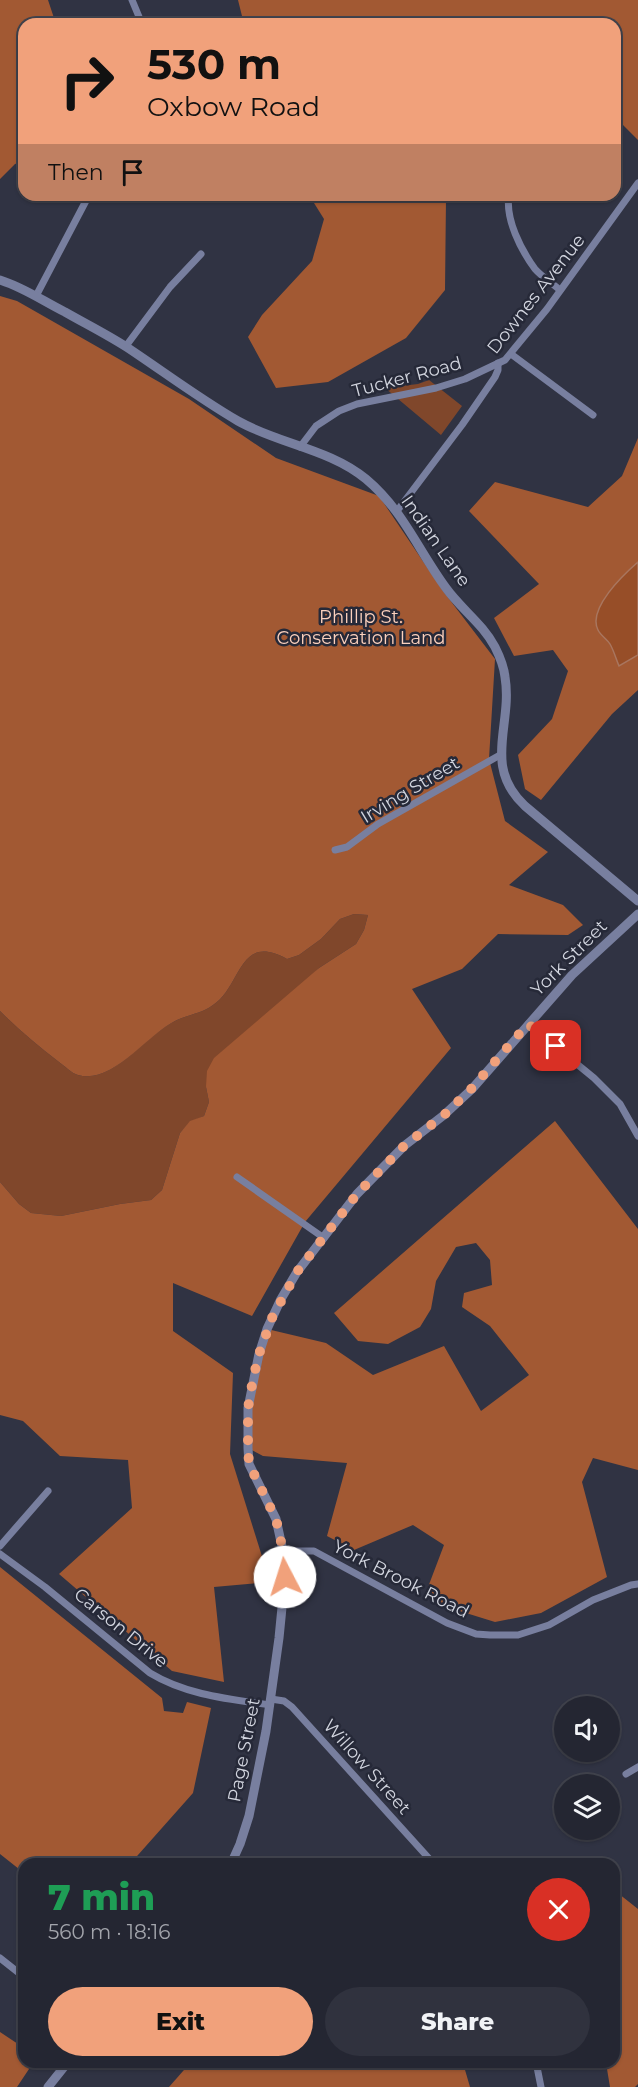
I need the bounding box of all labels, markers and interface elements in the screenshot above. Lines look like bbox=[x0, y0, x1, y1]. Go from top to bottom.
text: 530 m bbox=[147, 38, 281, 90]
icon: right bbox=[48, 42, 126, 120]
text: Oxbow Road bbox=[147, 90, 320, 123]
icon: arrive bbox=[116, 156, 149, 189]
text: Then bbox=[48, 159, 104, 186]
street label: Downes Avenue bbox=[482, 230, 590, 358]
street label: Tucker Road bbox=[350, 352, 464, 402]
street label: Indian Lane bbox=[396, 491, 476, 591]
park label: Phillip St. Conservation Land bbox=[277, 606, 445, 649]
street label: Irving Street bbox=[357, 752, 463, 828]
street label: York Street bbox=[526, 915, 612, 1001]
pin bbox=[530, 1020, 581, 1071]
icon: arrive bbox=[539, 1029, 572, 1062]
street label: York Brook Road bbox=[329, 1535, 473, 1623]
position arrow bbox=[253, 1545, 317, 1609]
street label: Carson Drive bbox=[70, 1583, 173, 1673]
street label: Page Street bbox=[223, 1696, 265, 1804]
map controls bbox=[554, 1696, 620, 1840]
button: sound bbox=[554, 1696, 620, 1762]
street label: Willow Street bbox=[319, 1715, 415, 1819]
button: layers bbox=[554, 1774, 620, 1840]
text: 7 min bbox=[48, 1875, 155, 1919]
button: close bbox=[527, 1878, 590, 1941]
text: 560 m · 18:16 bbox=[48, 1920, 170, 1944]
button: Exit bbox=[48, 1987, 313, 2056]
button: Share bbox=[325, 1987, 590, 2056]

